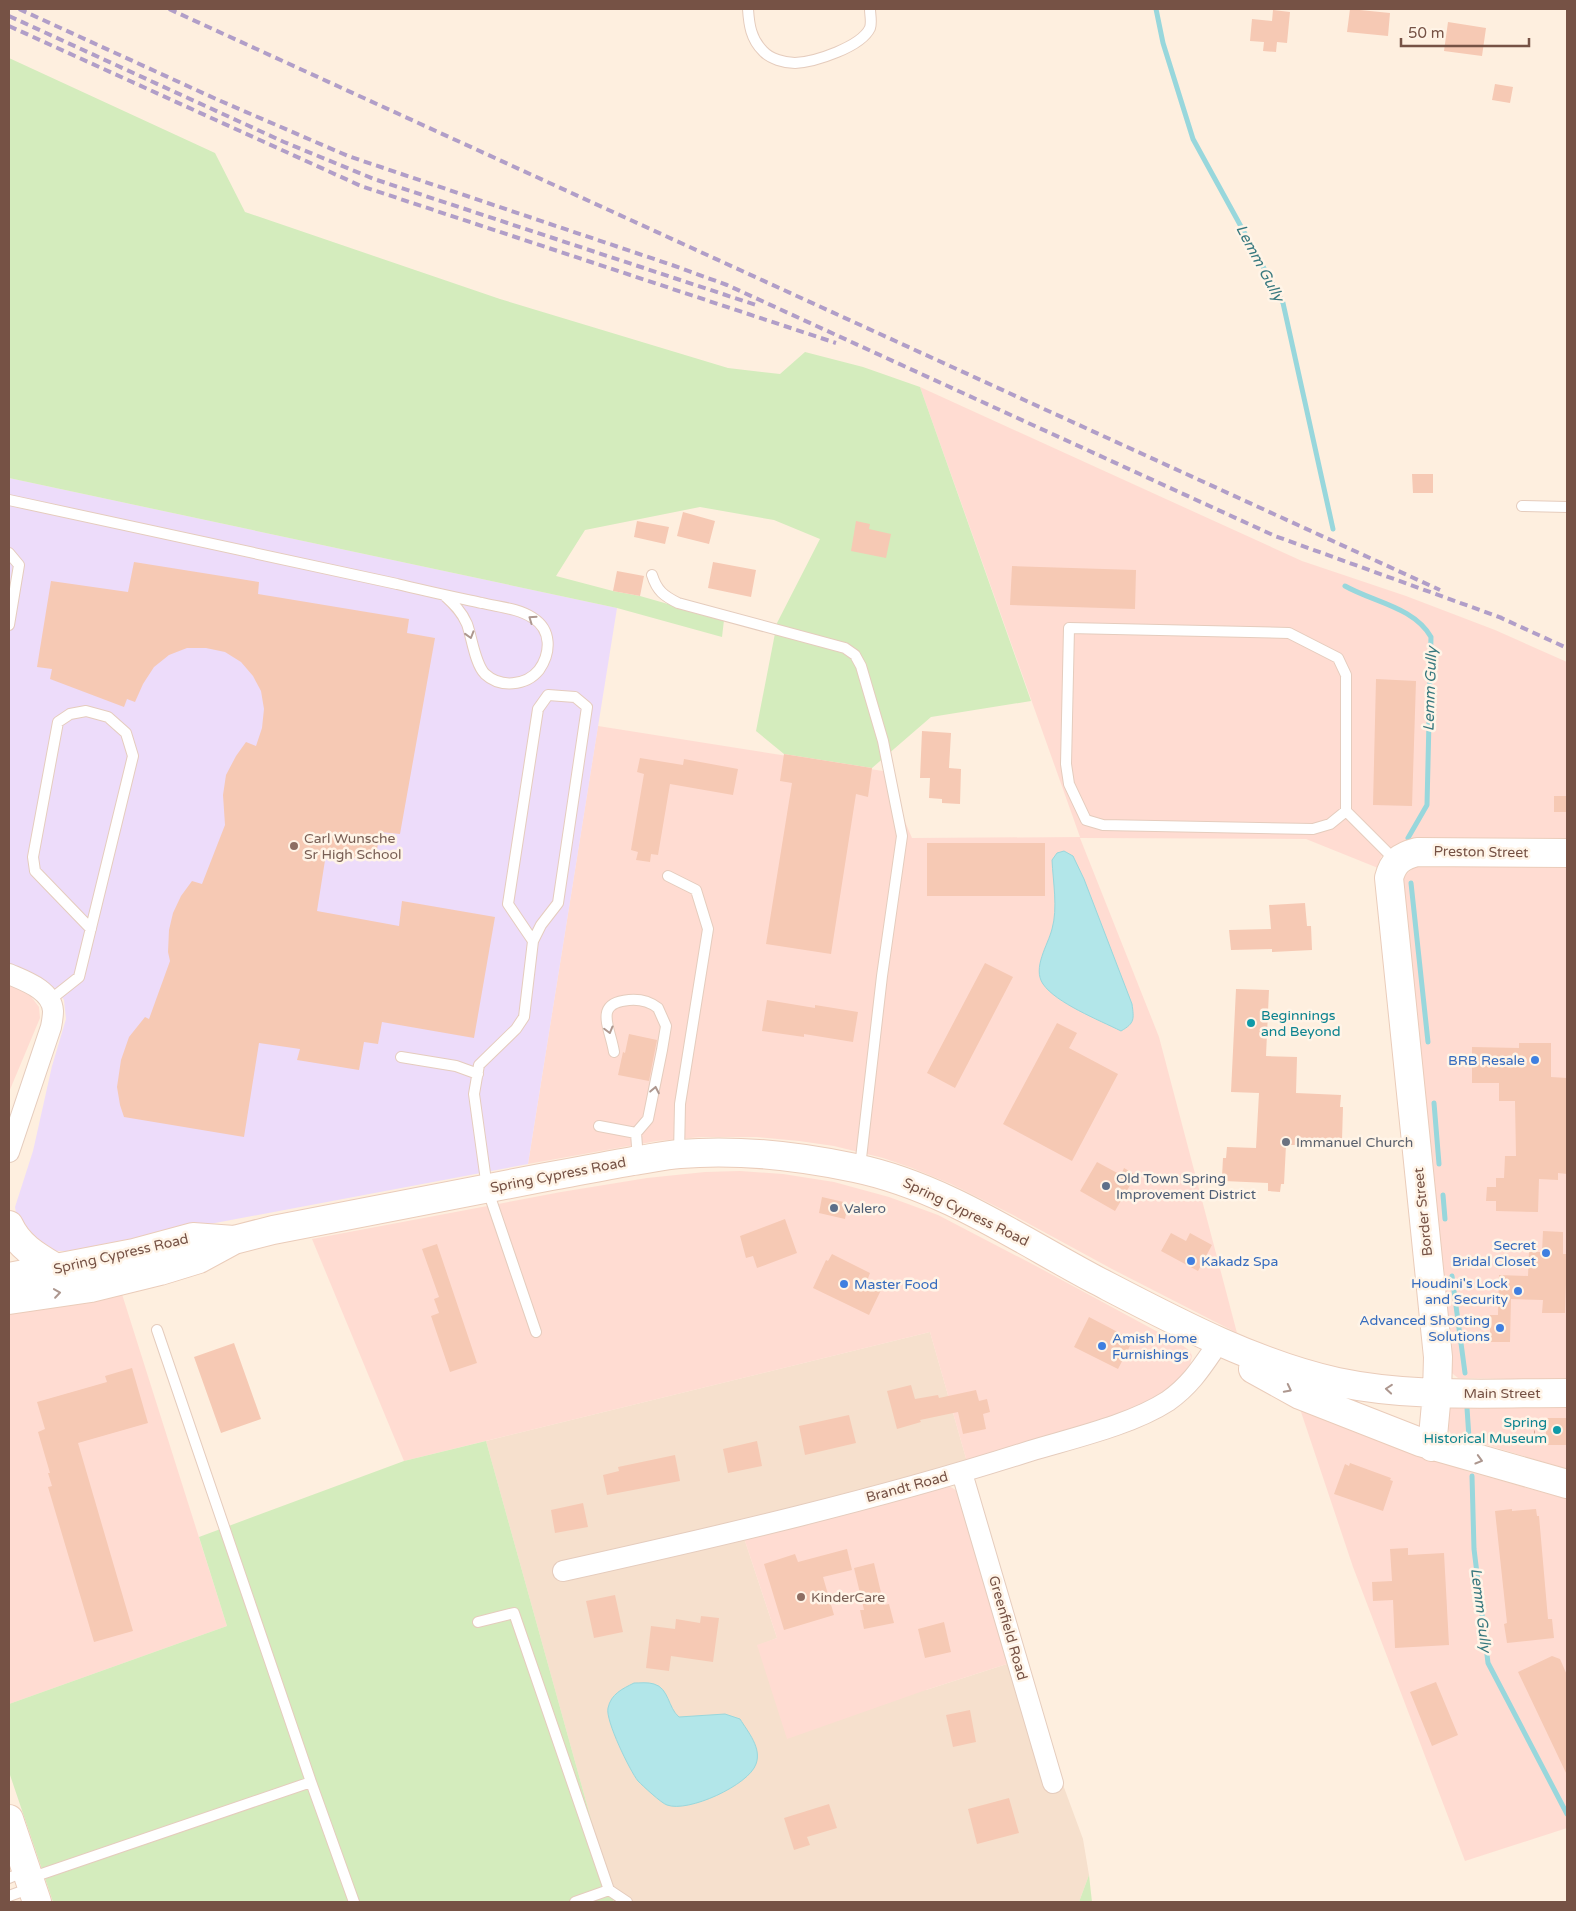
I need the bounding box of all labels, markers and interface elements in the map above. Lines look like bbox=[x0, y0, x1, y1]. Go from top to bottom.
scale bar bbox=[1401, 15, 1528, 47]
text: 50 m bbox=[1408, 24, 1445, 42]
water label: Lemm Gully bbox=[1232, 221, 1289, 306]
one-way arrow bbox=[528, 616, 538, 625]
one-way arrow bbox=[464, 630, 474, 638]
water label: Lemm Gully bbox=[1420, 644, 1441, 732]
place label: Carl Wunsche Sr High School bbox=[304, 830, 402, 863]
marker: Carl Wunsche Sr High School bbox=[288, 840, 300, 852]
street label: Preston Street bbox=[1433, 843, 1529, 861]
place label: Beginnings and Beyond bbox=[1261, 1007, 1341, 1040]
marker: Beginnings and Beyond bbox=[1245, 1017, 1257, 1029]
one-way arrow bbox=[604, 1025, 614, 1033]
place label: BRB Resale bbox=[1448, 1052, 1525, 1069]
marker: BRB Resale bbox=[1529, 1054, 1541, 1066]
one-way arrow bbox=[649, 1086, 659, 1094]
place label: Immanuel Church bbox=[1296, 1134, 1413, 1151]
marker: Immanuel Church bbox=[1280, 1136, 1292, 1148]
street label: Spring Cypress Road bbox=[489, 1153, 627, 1197]
street label: Border Street bbox=[1410, 1166, 1436, 1257]
place label: Old Town Spring Improvement District bbox=[1116, 1170, 1257, 1203]
street label: Spring Cypress Road bbox=[900, 1174, 1032, 1250]
marker: Old Town Spring Improvement District bbox=[1100, 1180, 1112, 1192]
place label: Valero bbox=[844, 1200, 886, 1217]
marker: Valero bbox=[828, 1202, 840, 1214]
street label: Spring Cypress Road bbox=[52, 1230, 190, 1278]
place label: Secret Bridal Closet bbox=[1452, 1237, 1537, 1270]
marker: Secret Bridal Closet bbox=[1540, 1247, 1552, 1259]
place label: Kakadz Spa bbox=[1201, 1253, 1278, 1270]
marker: Kakadz Spa bbox=[1185, 1255, 1197, 1267]
place label: Houdini's Lock and Security bbox=[1411, 1275, 1508, 1308]
place label: Master Food bbox=[854, 1276, 938, 1293]
marker: Master Food bbox=[838, 1278, 850, 1290]
marker: Houdini's Lock and Security bbox=[1512, 1285, 1524, 1297]
one-way arrow bbox=[53, 1288, 61, 1299]
place label: Advanced Shooting Solutions bbox=[1359, 1312, 1490, 1345]
marker: Advanced Shooting Solutions bbox=[1494, 1322, 1506, 1334]
place label: Amish Home Furnishings bbox=[1112, 1330, 1197, 1363]
marker: Amish Home Furnishings bbox=[1096, 1340, 1108, 1352]
one-way arrow bbox=[1283, 1383, 1292, 1393]
one-way arrow bbox=[1384, 1384, 1392, 1395]
street label: Main Street bbox=[1463, 1385, 1541, 1402]
place label: Spring Historical Museum bbox=[1423, 1414, 1547, 1447]
marker: Spring Historical Museum bbox=[1551, 1424, 1563, 1436]
one-way arrow bbox=[1474, 1454, 1482, 1464]
street label: Brandt Road bbox=[864, 1468, 950, 1506]
water label: Lemm Gully bbox=[1467, 1567, 1495, 1655]
street label: Greenfield Road bbox=[985, 1574, 1031, 1682]
place label: KinderCare bbox=[811, 1589, 885, 1606]
marker: KinderCare bbox=[795, 1591, 807, 1603]

